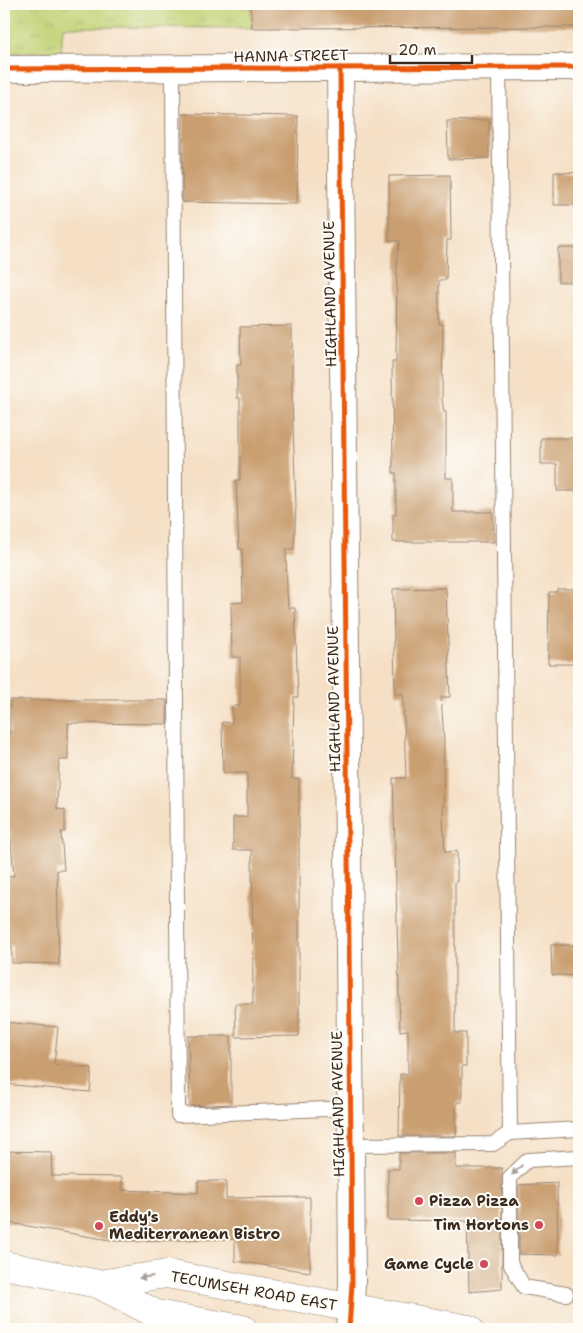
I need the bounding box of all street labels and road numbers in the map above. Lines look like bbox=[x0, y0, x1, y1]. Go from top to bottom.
street label: HANNA STREET bbox=[233, 45, 349, 67]
street label: HIGHLAND AVENUE bbox=[319, 221, 341, 367]
street label: HIGHLAND AVENUE bbox=[323, 626, 345, 772]
street label: HIGHLAND AVENUE bbox=[327, 1031, 349, 1177]
street label: TECUMSEH ROAD EAST bbox=[169, 1267, 339, 1315]

